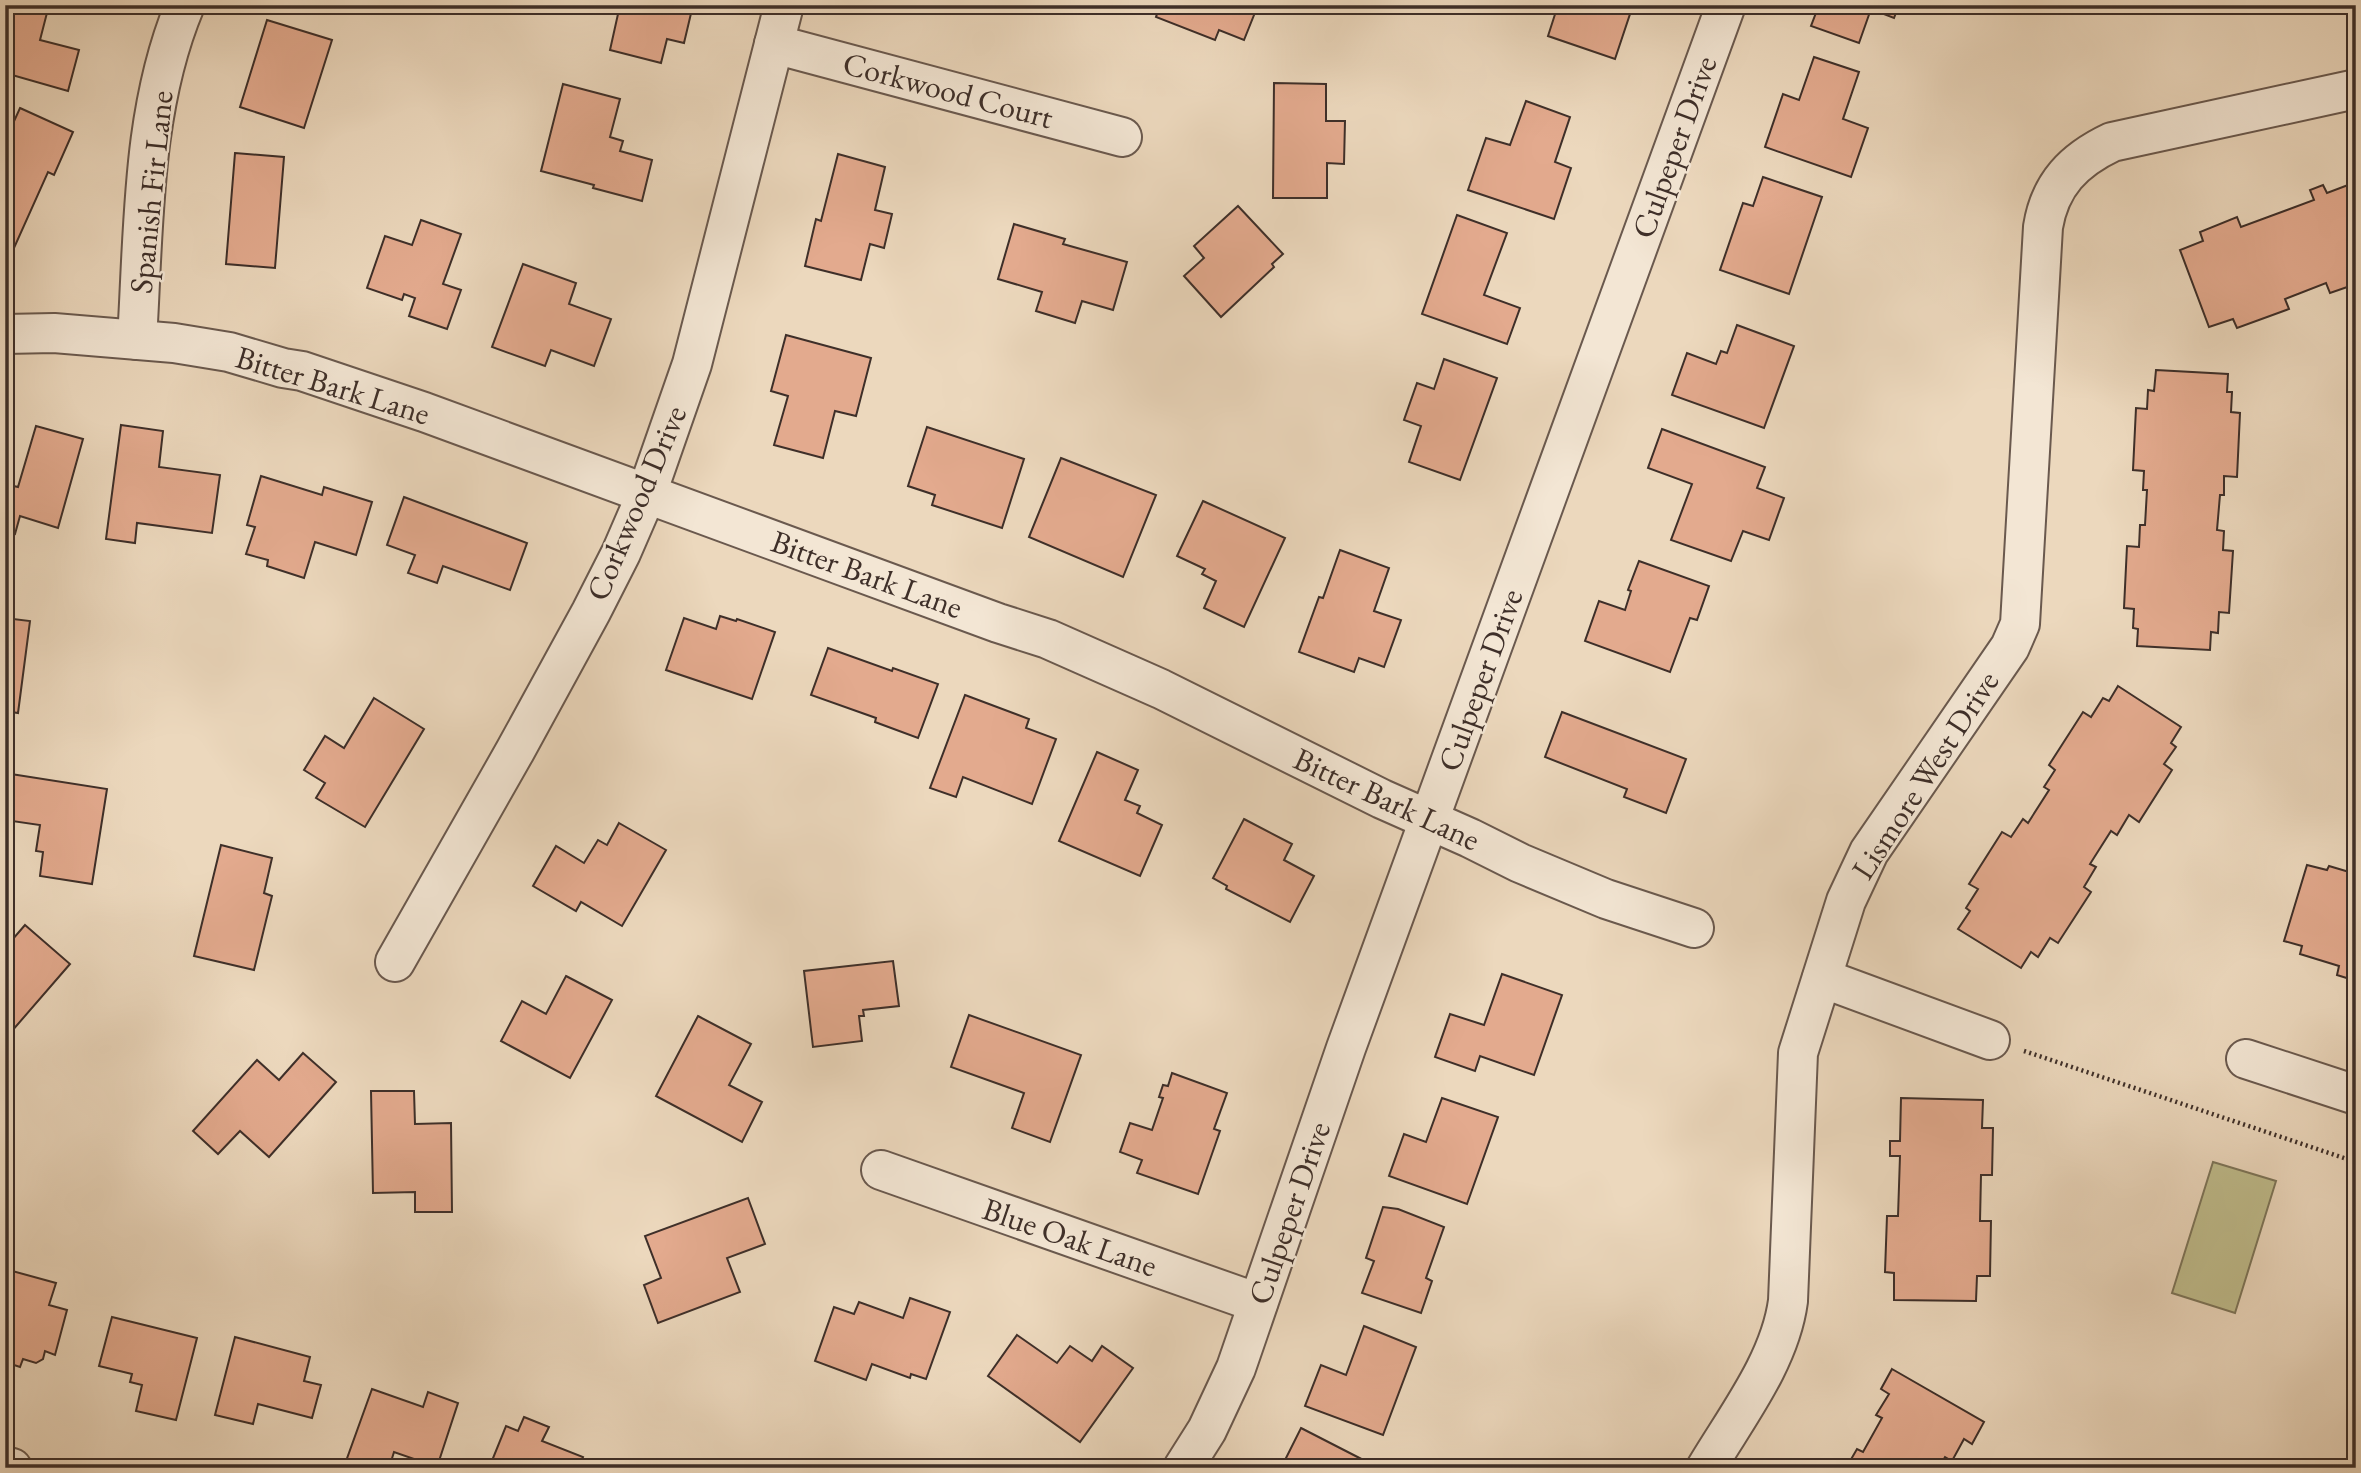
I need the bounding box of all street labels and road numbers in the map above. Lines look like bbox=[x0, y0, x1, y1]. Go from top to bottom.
street label: Corkwood Court bbox=[838, 42, 1058, 138]
street label: Culpeper Drive bbox=[1622, 50, 1726, 244]
street label: Spanish Fir Lane bbox=[119, 89, 183, 295]
street label: Bitter Bark Lane bbox=[231, 336, 435, 434]
street label: Corkwood Drive bbox=[576, 399, 696, 607]
street label: Bitter Bark Lane bbox=[765, 520, 969, 628]
street label: Culpeper Drive bbox=[1428, 583, 1532, 777]
street label: Lismore West Drive bbox=[1842, 663, 2008, 887]
street label: Bitter Bark Lane bbox=[1287, 738, 1487, 860]
street label: Culpeper Drive bbox=[1238, 1116, 1340, 1310]
street label: Blue Oak Lane bbox=[977, 1188, 1163, 1286]

